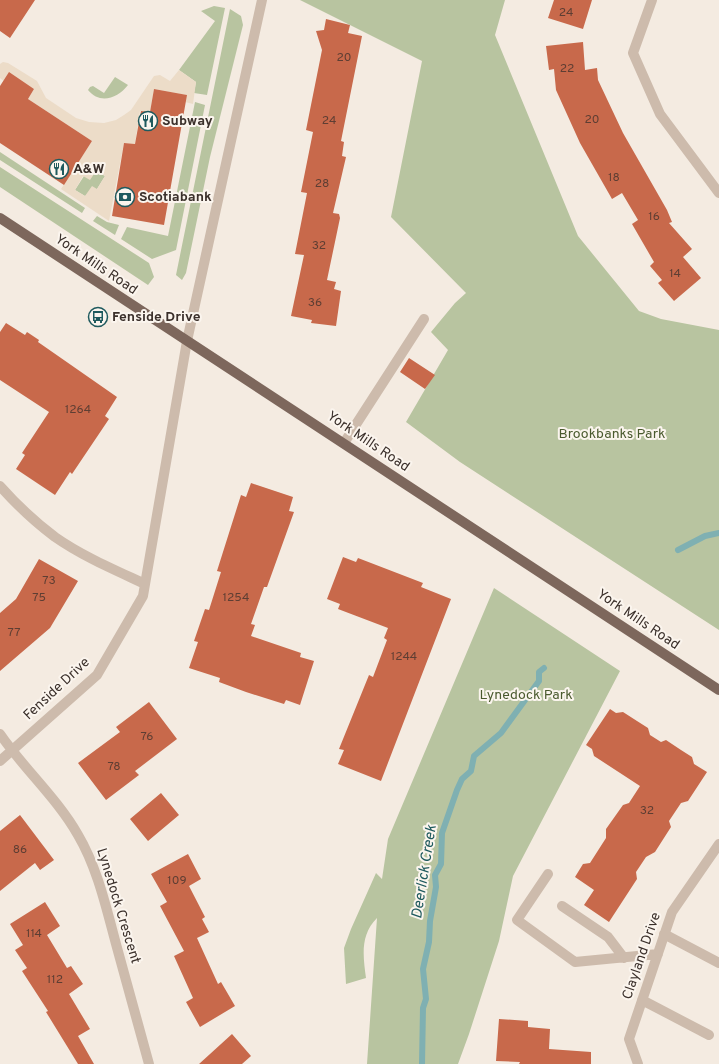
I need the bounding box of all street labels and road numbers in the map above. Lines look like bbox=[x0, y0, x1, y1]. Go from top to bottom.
street label: York Mills Road bbox=[51, 231, 141, 299]
street label: York Mills Road bbox=[323, 408, 413, 476]
street label: York Mills Road bbox=[593, 586, 683, 654]
street label: Fenside Drive bbox=[20, 654, 94, 724]
street label: Lynedock Crescent bbox=[92, 846, 144, 966]
street label: Clayland Drive bbox=[619, 910, 665, 1002]

